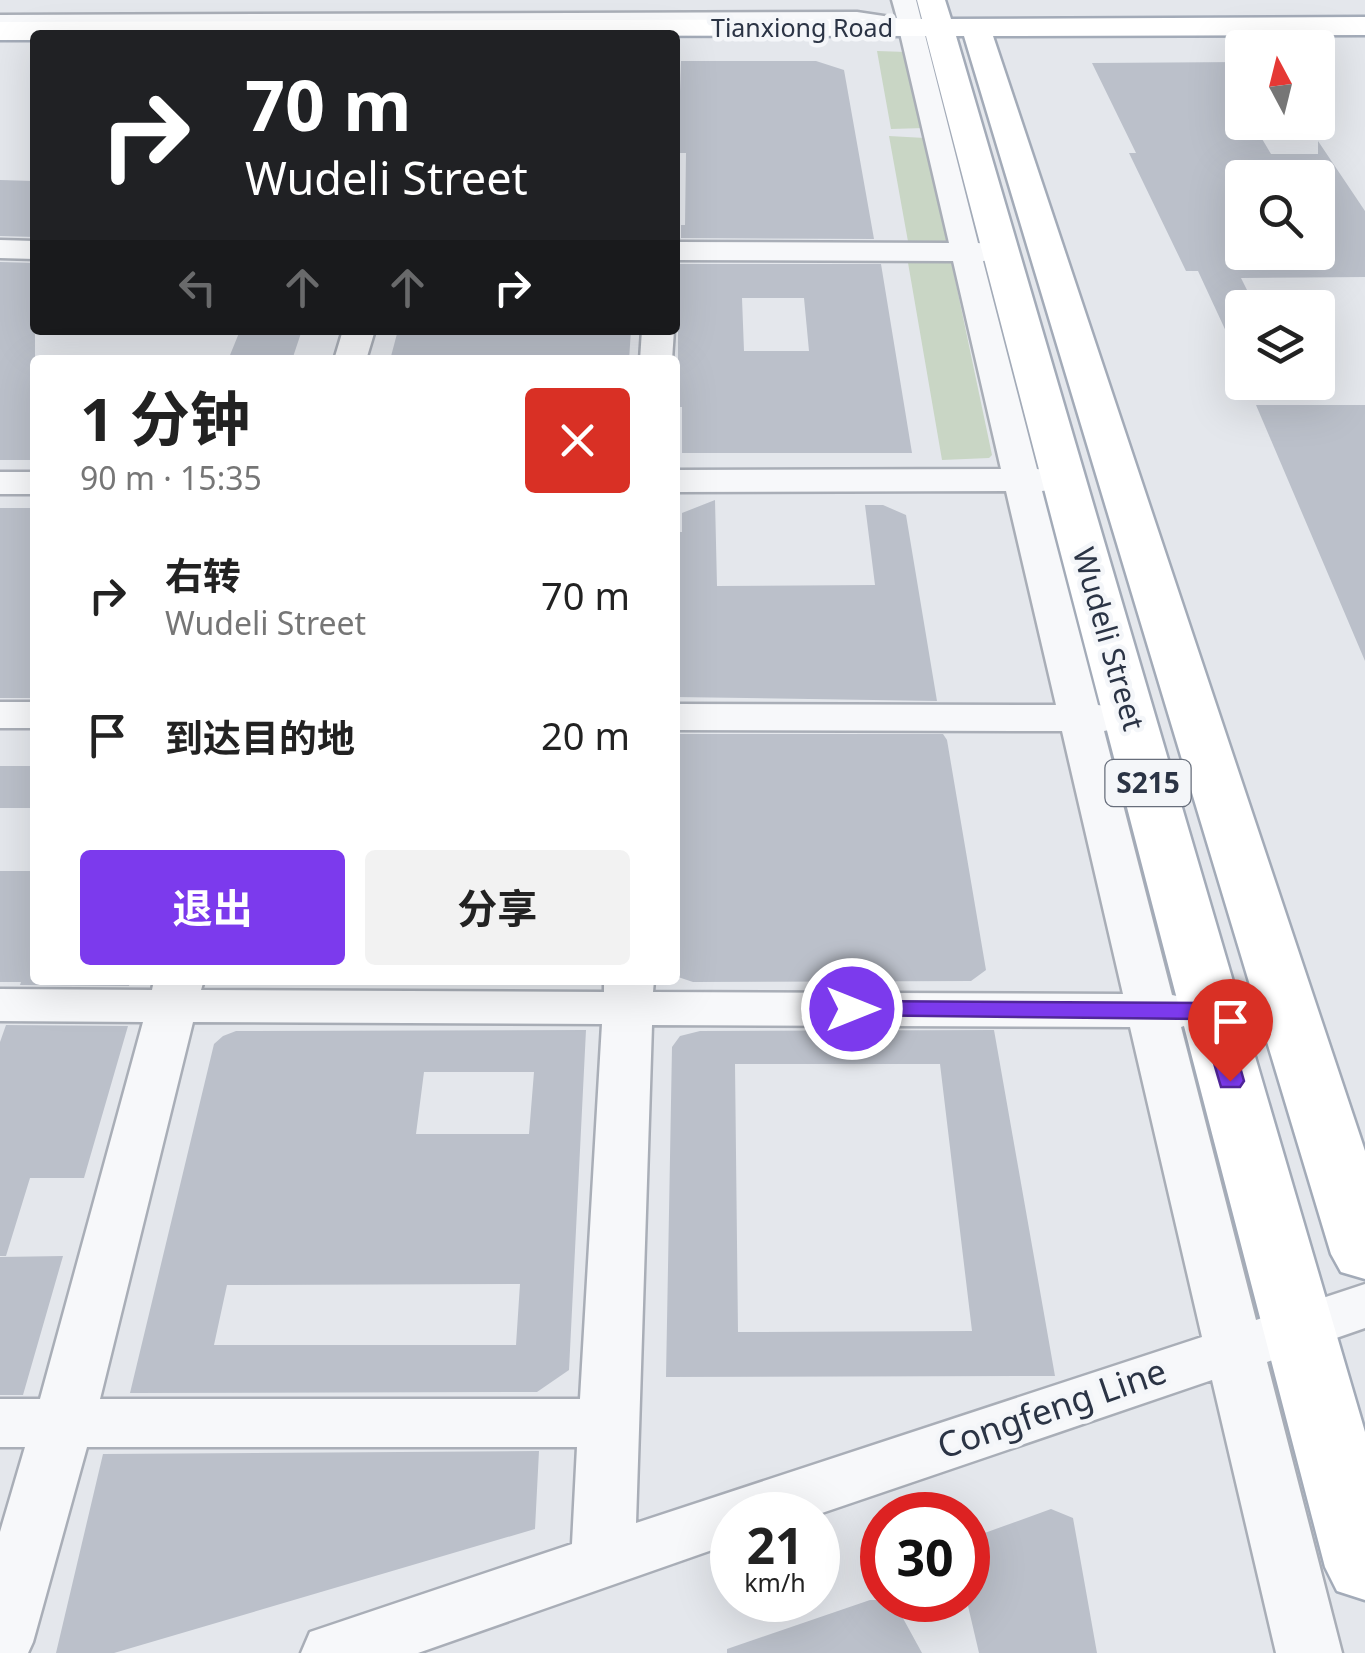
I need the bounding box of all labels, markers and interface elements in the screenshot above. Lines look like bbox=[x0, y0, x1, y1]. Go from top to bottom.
street label: Tianxiong Road bbox=[711, 10, 893, 44]
north arrow bbox=[1225, 30, 1335, 140]
map controls bbox=[1225, 30, 1335, 400]
text: 70 m bbox=[245, 56, 412, 152]
icon: right bbox=[80, 70, 210, 200]
text: Wudeli Street bbox=[245, 147, 528, 208]
button: search bbox=[1225, 160, 1335, 270]
icon: left bbox=[170, 260, 225, 315]
icon: ahead bbox=[275, 260, 330, 315]
icon: ahead bbox=[380, 260, 435, 315]
icon: right bbox=[485, 260, 540, 315]
button: layers bbox=[1225, 290, 1335, 400]
text: 1 分钟 bbox=[80, 377, 250, 459]
button: close bbox=[525, 388, 630, 493]
text: 90 m · 15:35 bbox=[80, 456, 262, 499]
street label: Wudeli Street bbox=[1064, 542, 1155, 735]
text: 右转 bbox=[165, 549, 241, 601]
icon: right bbox=[80, 568, 135, 623]
text: 70 m bbox=[541, 569, 630, 621]
text: Wudeli Street bbox=[165, 601, 366, 644]
icon: arrive bbox=[80, 708, 135, 763]
text: 20 m bbox=[541, 709, 630, 761]
text: 到达目的地 bbox=[165, 711, 355, 763]
road number: S215 bbox=[1106, 760, 1190, 806]
button: 退出 bbox=[80, 850, 345, 965]
button: 分享 bbox=[365, 850, 630, 965]
position arrow bbox=[800, 957, 904, 1061]
pin bbox=[1188, 979, 1273, 1082]
icon: arrive bbox=[1203, 994, 1258, 1049]
street label: Congfeng Line bbox=[931, 1346, 1172, 1469]
speed limit sign: 30 bbox=[860, 1492, 990, 1622]
text: 21 bbox=[746, 1511, 804, 1579]
text: km/h bbox=[744, 1565, 806, 1599]

